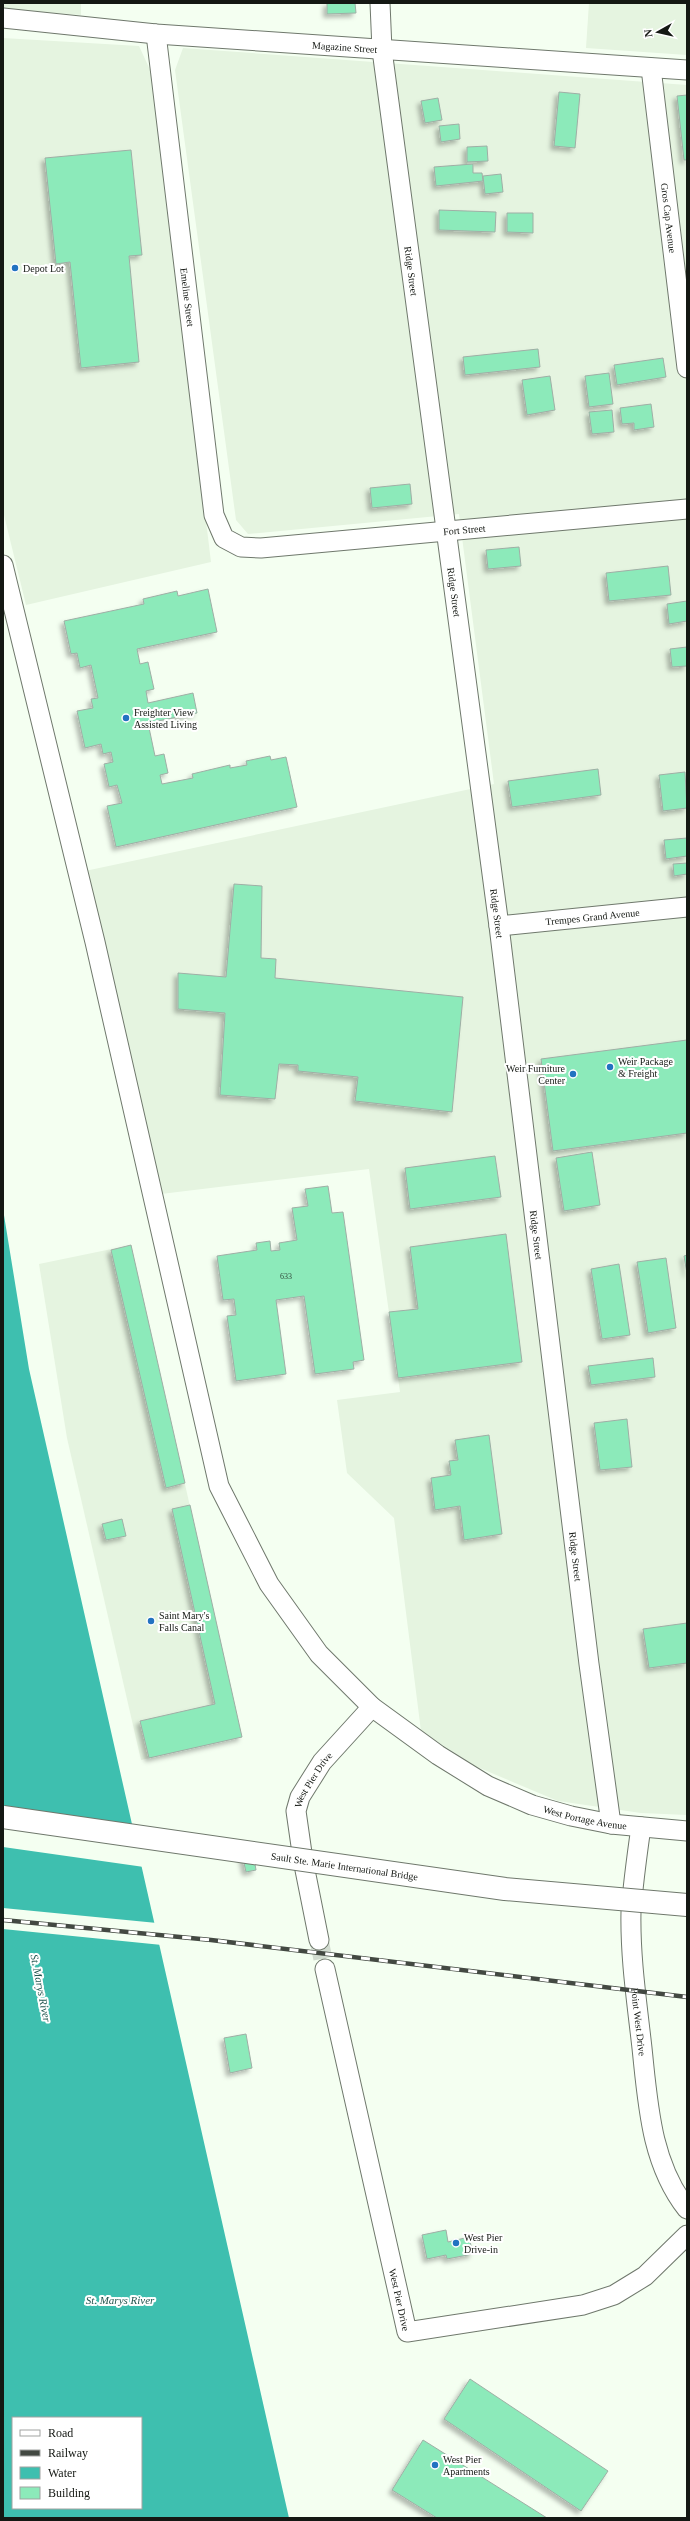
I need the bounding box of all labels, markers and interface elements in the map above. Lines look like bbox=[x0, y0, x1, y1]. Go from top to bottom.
north arrow bbox=[638, 12, 678, 52]
text: N bbox=[642, 29, 655, 38]
street label: Magazine Street bbox=[312, 39, 378, 55]
street label: Gros Cap Avenue bbox=[659, 182, 679, 254]
street label: Ridge Street bbox=[403, 246, 420, 297]
marker: Depot Lot bbox=[10, 263, 20, 273]
place label: Depot Lot bbox=[23, 263, 64, 274]
street label: Emeline Street bbox=[179, 267, 197, 327]
street label: Fort Street bbox=[443, 522, 486, 537]
street label: Ridge Street bbox=[446, 567, 463, 618]
place label: Freighter View Assisted Living bbox=[134, 707, 197, 730]
marker: Freighter View Assisted Living bbox=[121, 713, 131, 723]
street label: Ridge Street bbox=[489, 888, 506, 939]
street label: Trempes Grand Avenue bbox=[545, 906, 641, 927]
place label: Weir Package & Freight bbox=[618, 1056, 674, 1079]
marker: Weir Package & Freight bbox=[605, 1062, 615, 1072]
place label: Weir Furniture Center bbox=[506, 1063, 566, 1086]
marker: Weir Furniture Center bbox=[568, 1069, 578, 1079]
street label: Ridge Street bbox=[528, 1210, 545, 1260]
house number: 633 bbox=[280, 1272, 292, 1281]
street label: Ridge Street bbox=[567, 1531, 584, 1582]
place label: Saint Mary's Falls Canal bbox=[159, 1610, 210, 1633]
marker: Saint Mary's Falls Canal bbox=[146, 1616, 156, 1626]
street label: West Pier Drive bbox=[292, 1749, 334, 1809]
street label: West Portage Avenue bbox=[542, 1803, 628, 1831]
street label: Sault Ste. Marie International Bridge bbox=[270, 1850, 419, 1882]
water label: St. Marys River bbox=[29, 1953, 54, 2024]
street label: Point West Drive bbox=[630, 1987, 648, 2057]
place label: West Pier Drive-in bbox=[464, 2232, 503, 2255]
marker: West Pier Drive-in bbox=[451, 2238, 461, 2248]
street label: West Pier Drive bbox=[387, 2267, 412, 2332]
water label: St. Marys River bbox=[86, 2294, 155, 2306]
legend bbox=[12, 2417, 142, 2509]
text: Road bbox=[48, 2426, 73, 2440]
text: Railway bbox=[48, 2446, 88, 2460]
place label: West Pier Apartments bbox=[443, 2454, 490, 2477]
marker: West Pier Apartments bbox=[430, 2460, 440, 2470]
text: Water bbox=[48, 2466, 76, 2480]
text: Building bbox=[48, 2486, 90, 2500]

